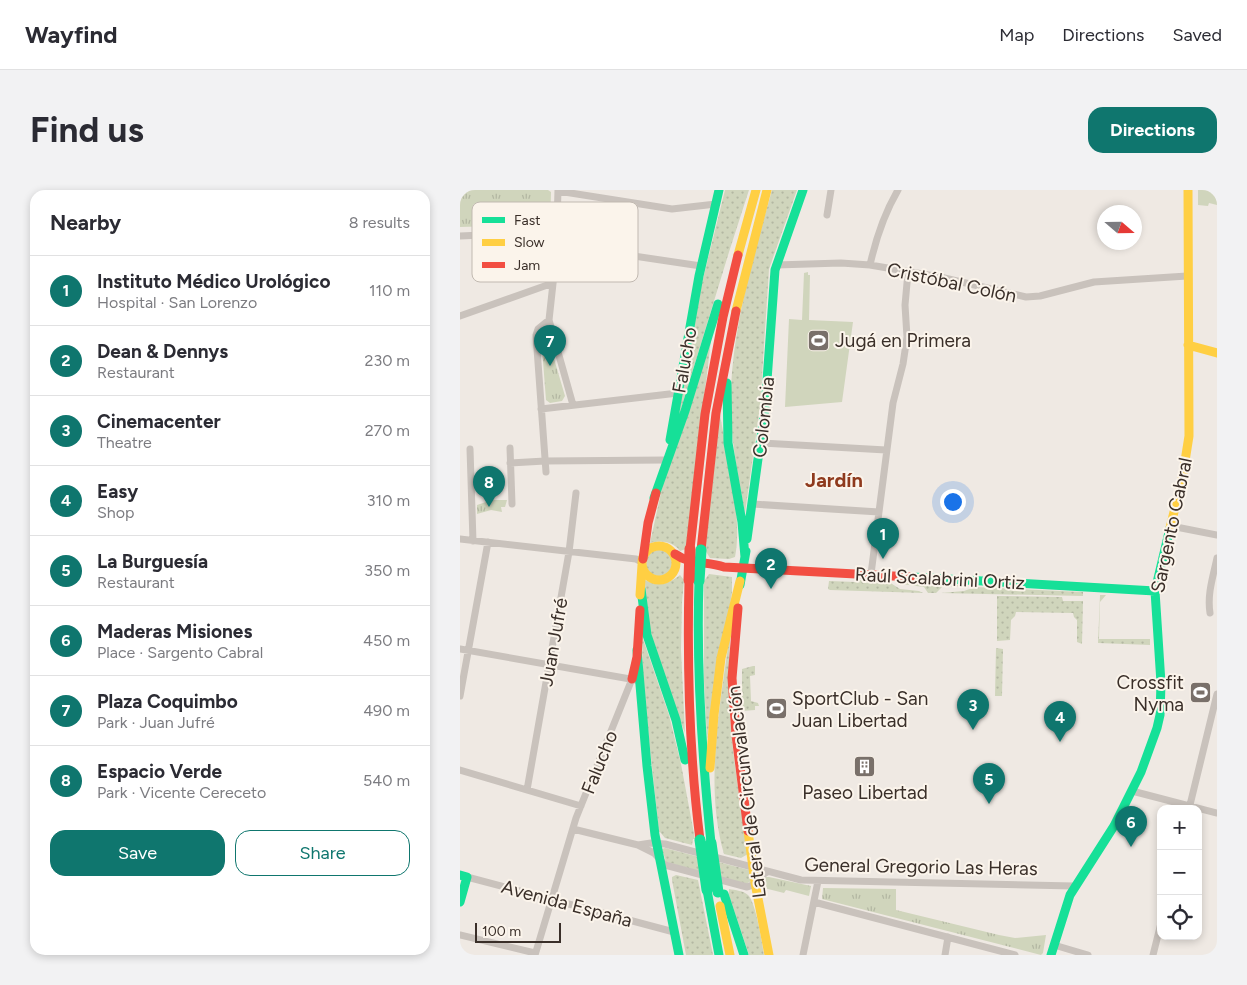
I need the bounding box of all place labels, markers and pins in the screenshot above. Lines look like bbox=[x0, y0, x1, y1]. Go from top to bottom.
pin: 7 bbox=[534, 325, 566, 366]
sports icon: Jugá en Primera bbox=[807, 328, 831, 352]
place label: Jugá en Primera bbox=[835, 329, 971, 352]
pin: 8 bbox=[473, 466, 505, 507]
pin: 1 bbox=[867, 518, 899, 559]
pin: 2 bbox=[755, 548, 787, 589]
place label: Crossfit Nyma bbox=[1117, 671, 1184, 716]
sports icon: Crossfit Nyma bbox=[1188, 681, 1212, 705]
place label: SportClub - San Juan Libertad bbox=[792, 687, 928, 732]
pin: 3 bbox=[957, 689, 989, 730]
sports icon: SportClub - San Juan Libertad bbox=[764, 697, 788, 721]
pin: 4 bbox=[1044, 701, 1076, 742]
building icon: Paseo Libertad bbox=[853, 754, 877, 778]
pin: 5 bbox=[973, 763, 1005, 804]
place label: Paseo Libertad bbox=[802, 781, 928, 804]
pin: 6 bbox=[1115, 806, 1147, 847]

